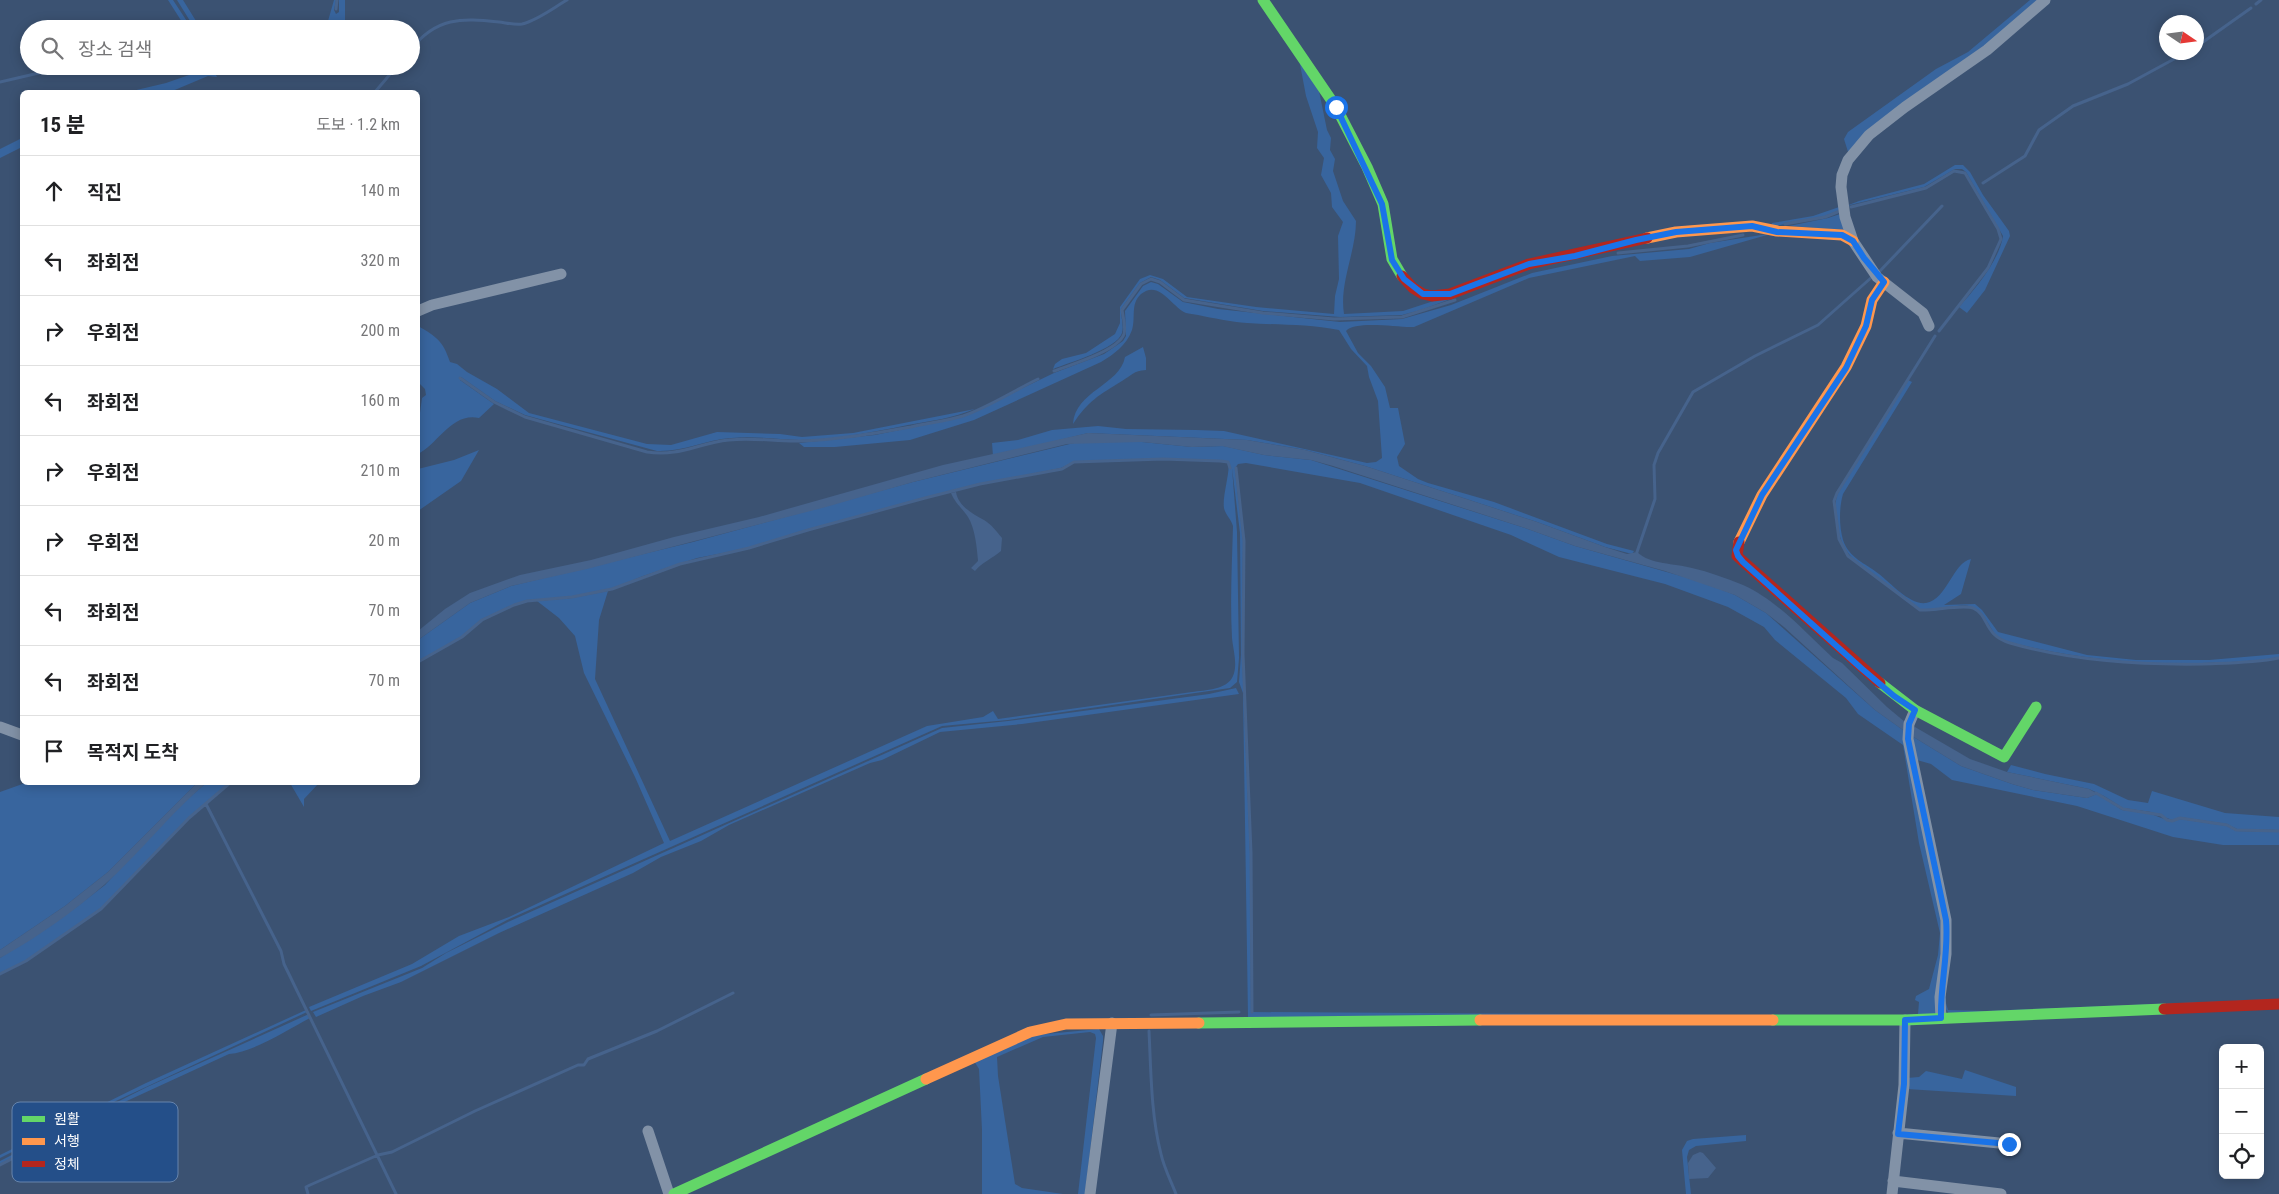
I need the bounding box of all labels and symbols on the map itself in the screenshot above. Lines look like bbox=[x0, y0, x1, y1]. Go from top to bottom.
north arrow bbox=[2159, 15, 2204, 60]
route start bbox=[1325, 96, 1348, 119]
legend bbox=[12, 1102, 178, 1182]
text: 원활 bbox=[54, 1111, 80, 1127]
text: 서행 bbox=[54, 1133, 80, 1149]
route end bbox=[1998, 1133, 2021, 1156]
text: 정체 bbox=[54, 1156, 80, 1172]

